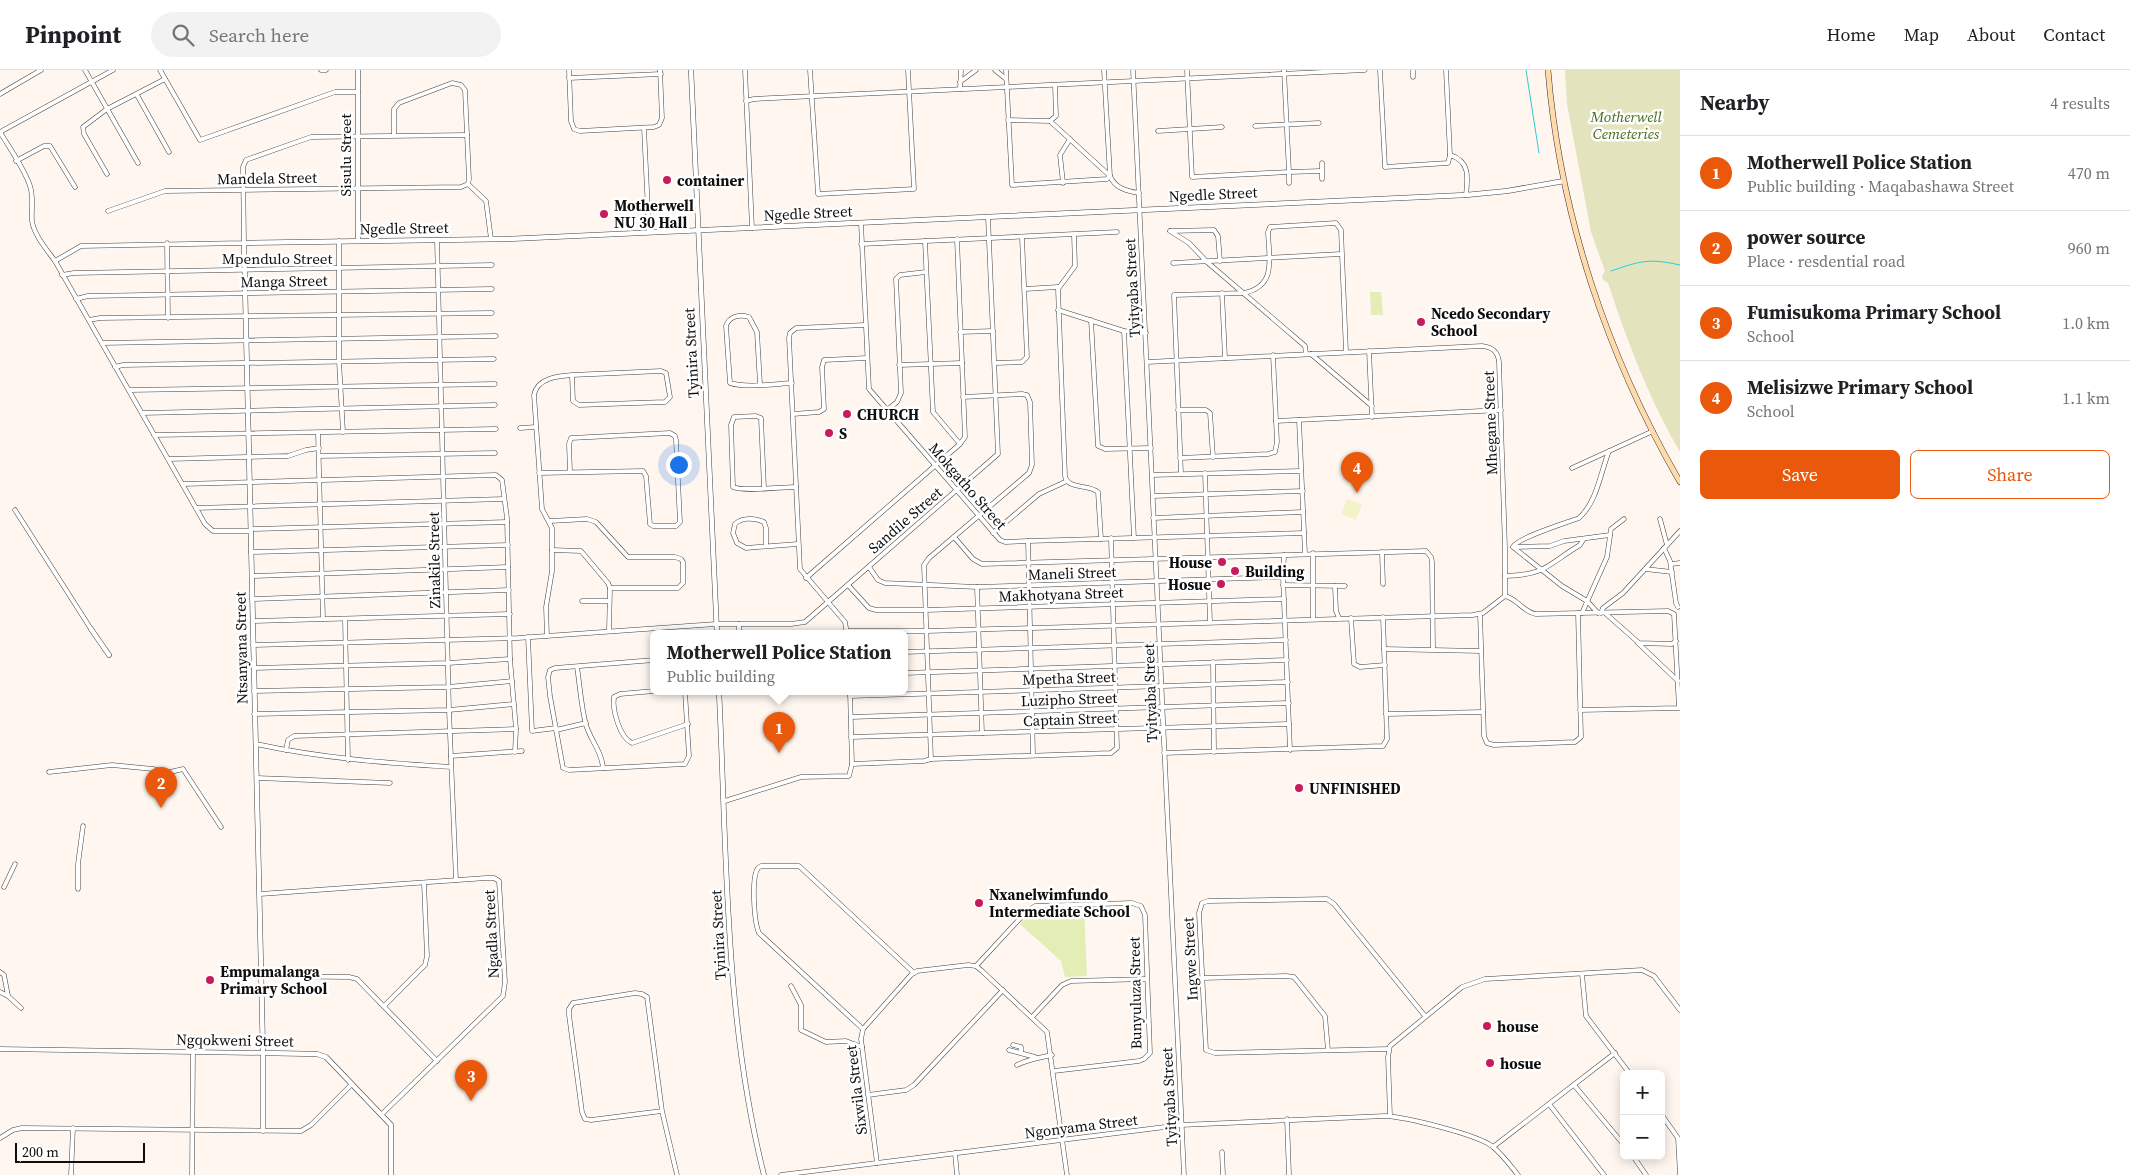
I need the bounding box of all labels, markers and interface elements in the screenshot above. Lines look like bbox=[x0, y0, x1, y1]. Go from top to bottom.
search box bbox=[151, 12, 501, 57]
text: Pinpoint bbox=[25, 18, 121, 51]
icon: search bbox=[169, 21, 197, 49]
text: Search here bbox=[209, 22, 309, 48]
text: Home bbox=[1827, 22, 1876, 47]
text: Map bbox=[1904, 22, 1939, 47]
text: About bbox=[1967, 22, 2015, 47]
text: Contact bbox=[2043, 22, 2105, 47]
text: Nearby bbox=[1700, 88, 1770, 117]
text: 4 results bbox=[2050, 92, 2110, 114]
park label: Motherwell Cemeteries bbox=[1589, 106, 1662, 144]
street label: Sisulu Street bbox=[335, 114, 356, 196]
text: Motherwell Police Station bbox=[1747, 149, 1972, 175]
text: 1 bbox=[1712, 162, 1720, 184]
text: 470 m bbox=[2068, 162, 2110, 184]
street label: Mandela Street bbox=[217, 167, 317, 189]
place label: container bbox=[677, 170, 744, 191]
marker: container bbox=[661, 174, 673, 186]
text: Public building · Maqabashawa Street bbox=[1747, 175, 2014, 197]
street label: Ngedle Street bbox=[1168, 181, 1258, 207]
place label: Motherwell NU 30 Hall bbox=[614, 195, 694, 233]
street label: Ngedle Street bbox=[763, 200, 853, 226]
marker: Motherwell NU 30 Hall bbox=[598, 208, 610, 220]
street label: Ngedle Street bbox=[359, 217, 449, 239]
text: power source bbox=[1747, 224, 1866, 250]
text: 2 bbox=[1712, 237, 1720, 259]
text: 960 m bbox=[2068, 237, 2110, 259]
street label: Tyityaba Street bbox=[1119, 238, 1145, 338]
street label: Mpendulo Street bbox=[222, 248, 332, 269]
text: Place · resdential road bbox=[1747, 250, 1905, 272]
street label: Manga Street bbox=[240, 270, 328, 292]
text: Fumisukoma Primary School bbox=[1747, 299, 2001, 325]
place label: Ncedo Secondary School bbox=[1431, 303, 1551, 341]
street label: Tyinira Street bbox=[678, 307, 704, 399]
text: 3 bbox=[1712, 312, 1720, 334]
text: 1.0 km bbox=[2062, 312, 2110, 334]
marker: Ncedo Secondary School bbox=[1415, 316, 1427, 328]
text: School bbox=[1747, 325, 1795, 347]
street label: Mhegane Street bbox=[1478, 370, 1502, 475]
text: Melisizwe Primary School bbox=[1747, 374, 1973, 400]
text: 4 bbox=[1712, 387, 1720, 409]
text: 1.1 km bbox=[2062, 387, 2110, 409]
text: School bbox=[1747, 400, 1795, 422]
place label: CHURCH bbox=[857, 404, 919, 425]
marker: CHURCH bbox=[841, 408, 853, 420]
place label: S bbox=[839, 423, 847, 444]
marker: S bbox=[823, 427, 835, 439]
street label: Mokgatho Street bbox=[924, 438, 1012, 534]
button: Save bbox=[1700, 450, 1900, 499]
button: Share bbox=[1910, 450, 2110, 499]
your location bbox=[666, 452, 692, 478]
pin: 4 bbox=[1341, 452, 1373, 493]
street label: Sandile Street bbox=[864, 482, 947, 558]
street label: Zinakile Street bbox=[423, 511, 445, 608]
place label: House bbox=[1169, 552, 1212, 573]
marker: House bbox=[1216, 556, 1228, 568]
street label: Maneli Street bbox=[1027, 561, 1117, 585]
place label: Building bbox=[1245, 561, 1304, 582]
marker: Building bbox=[1229, 565, 1241, 577]
place label: Hosue bbox=[1168, 574, 1211, 595]
marker: Hosue bbox=[1215, 578, 1227, 590]
street label: Makhotyana Street bbox=[998, 581, 1124, 607]
street label: Ntsanyana Street bbox=[230, 591, 252, 704]
popup bbox=[650, 630, 908, 695]
text: Motherwell Police Station bbox=[666, 639, 892, 665]
street label: Tyityaba Street bbox=[1138, 643, 1162, 743]
text: Public building bbox=[666, 665, 775, 687]
street label: Mpetha Street bbox=[1022, 666, 1116, 690]
street label: Luzipho Street bbox=[1020, 687, 1118, 711]
street label: Captain Street bbox=[1023, 707, 1117, 731]
pin: 1 bbox=[763, 712, 795, 753]
pin: 2 bbox=[145, 767, 177, 808]
place label: UNFINISHED bbox=[1309, 778, 1401, 799]
marker: UNFINISHED bbox=[1293, 782, 1305, 794]
place label: Nxanelwimfundo Intermediate School bbox=[989, 884, 1130, 922]
street label: Ngadla Street bbox=[478, 889, 504, 979]
street label: Tyinira Street bbox=[705, 889, 731, 981]
marker: Nxanelwimfundo Intermediate School bbox=[973, 897, 985, 909]
street label: Ingwe Street bbox=[1177, 917, 1203, 1001]
street label: Bunyuluza Street bbox=[1124, 936, 1146, 1050]
place label: Empumalanga Primary School bbox=[220, 961, 327, 999]
marker: Empumalanga Primary School bbox=[204, 974, 216, 986]
place label: house bbox=[1497, 1016, 1539, 1037]
marker: house bbox=[1481, 1020, 1493, 1032]
street label: Ngqokweni Street bbox=[176, 1028, 294, 1052]
street label: Sixwila Street bbox=[840, 1044, 872, 1136]
street label: Tyityaba Street bbox=[1156, 1047, 1182, 1147]
place label: hosue bbox=[1500, 1053, 1542, 1074]
marker: hosue bbox=[1484, 1057, 1496, 1069]
pin: 3 bbox=[455, 1060, 487, 1101]
map controls bbox=[1620, 1070, 1665, 1160]
button: + bbox=[1620, 1070, 1665, 1115]
street label: Ngonyama Street bbox=[1023, 1109, 1139, 1143]
button: − bbox=[1620, 1115, 1665, 1160]
scale bar bbox=[15, 1140, 145, 1163]
text: 200 m bbox=[22, 1142, 59, 1162]

